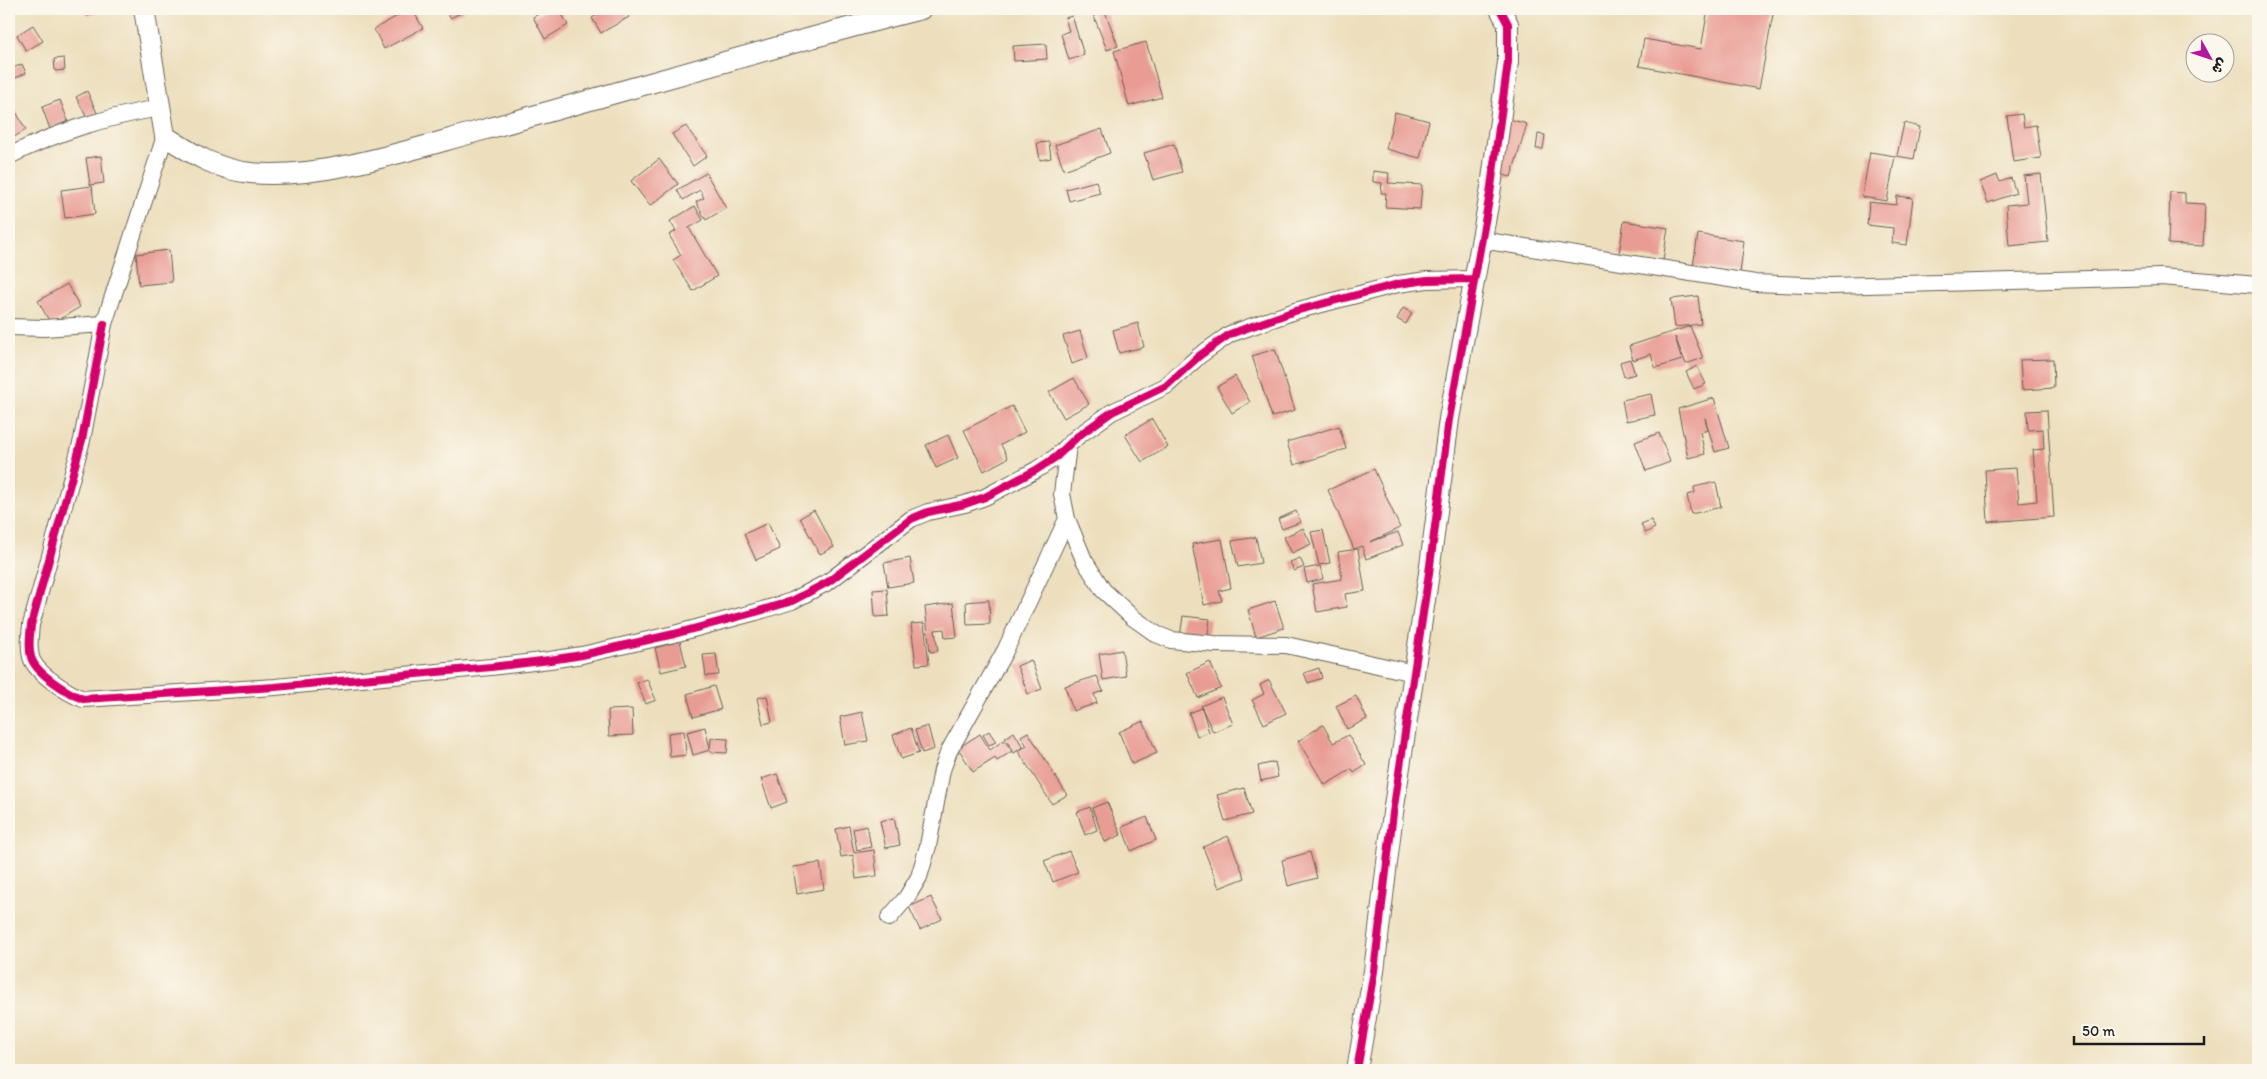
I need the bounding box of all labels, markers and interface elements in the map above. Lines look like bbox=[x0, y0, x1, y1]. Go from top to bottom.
north arrow bbox=[2184, 32, 2234, 82]
text: ش bbox=[2208, 55, 2231, 77]
scale bar bbox=[2074, 1014, 2204, 1046]
text: 50 m bbox=[2082, 1022, 2115, 1040]

